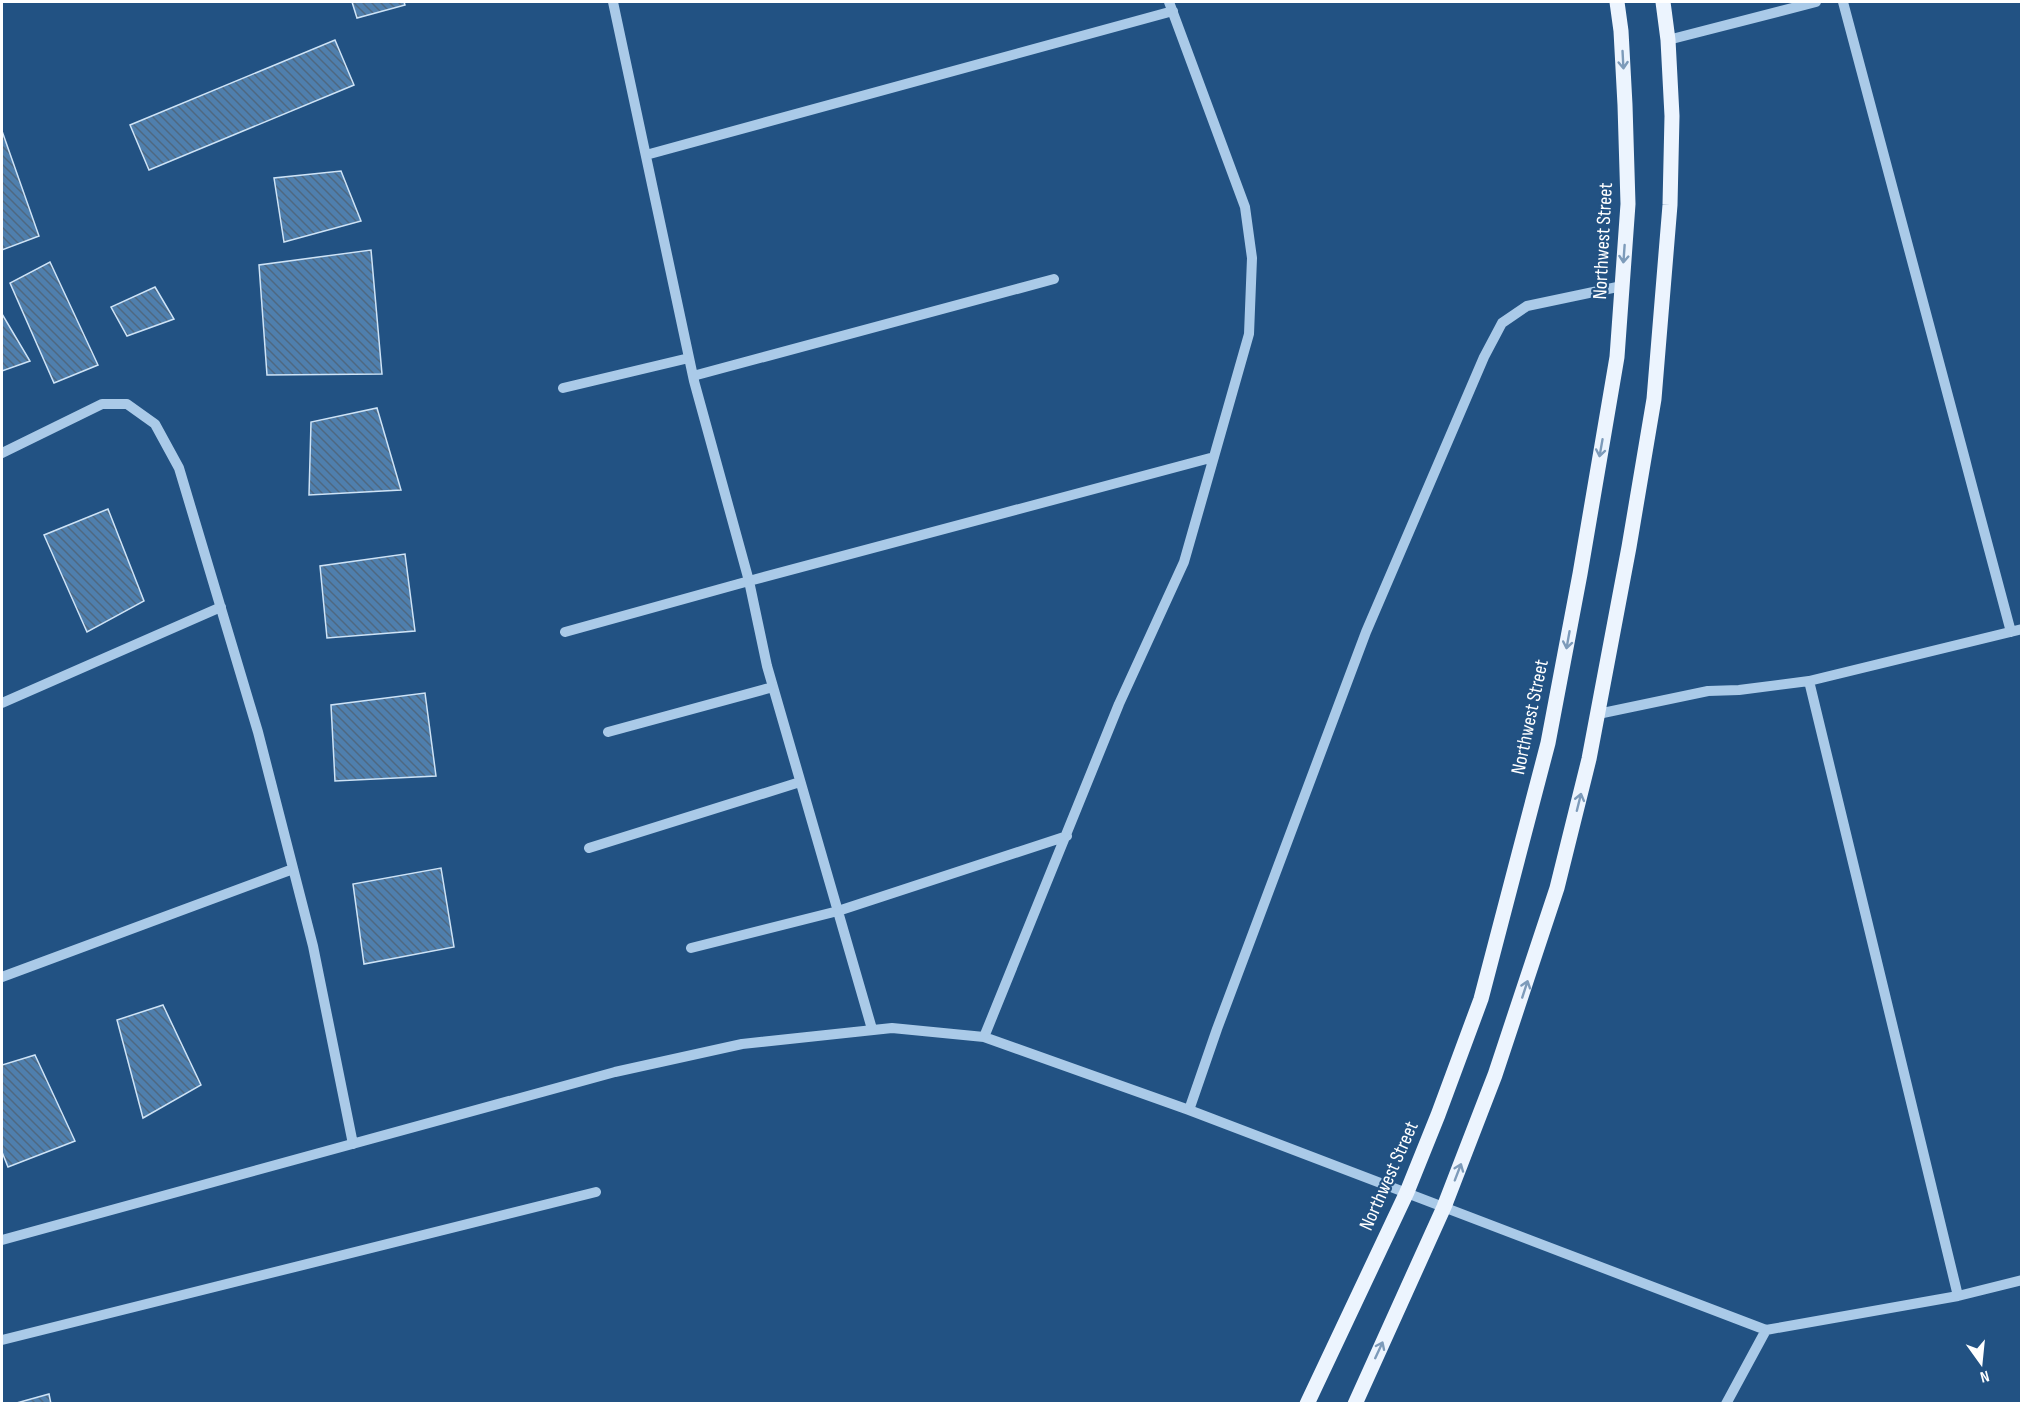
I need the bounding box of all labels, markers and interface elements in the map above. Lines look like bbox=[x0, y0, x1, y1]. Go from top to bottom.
one-way arrow bbox=[1617, 49, 1628, 69]
street label: Northwest Street bbox=[1588, 182, 1618, 300]
one-way arrow bbox=[1618, 244, 1629, 264]
one-way arrow bbox=[1595, 437, 1606, 457]
one-way arrow bbox=[1562, 630, 1573, 649]
street label: Northwest Street bbox=[1506, 657, 1554, 777]
one-way arrow bbox=[1573, 792, 1585, 811]
one-way arrow bbox=[1520, 980, 1531, 999]
street label: Northwest Street bbox=[1354, 1118, 1424, 1234]
one-way arrow bbox=[1453, 1163, 1464, 1182]
north arrow bbox=[1951, 1333, 2011, 1393]
one-way arrow bbox=[1373, 1342, 1385, 1360]
text: N bbox=[1978, 1366, 1991, 1386]

